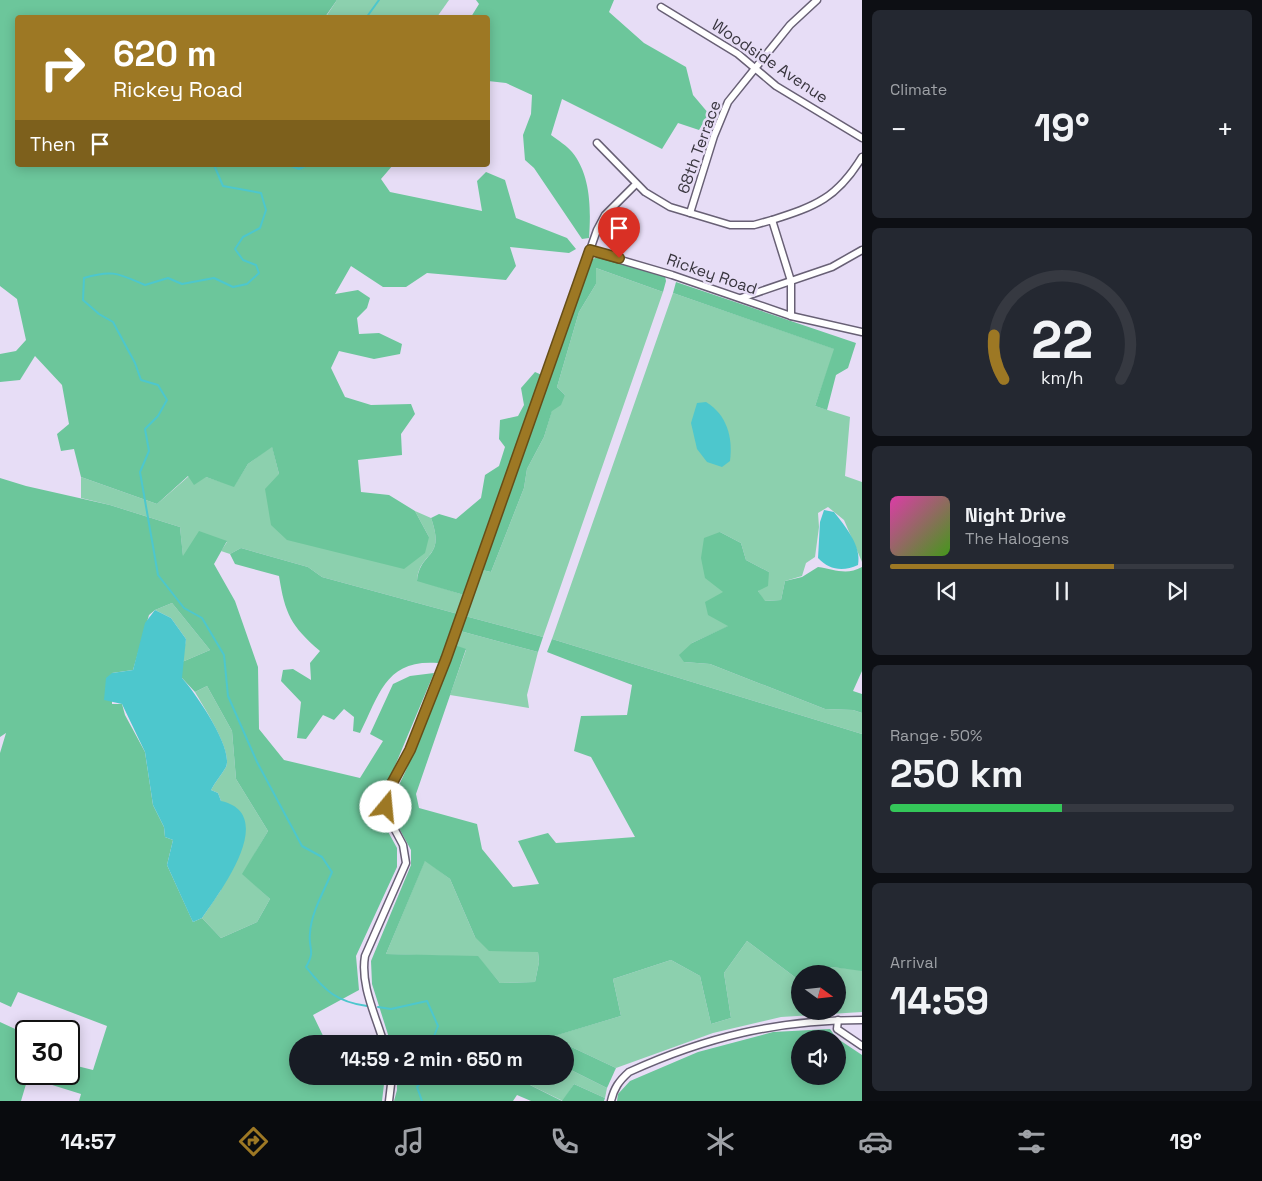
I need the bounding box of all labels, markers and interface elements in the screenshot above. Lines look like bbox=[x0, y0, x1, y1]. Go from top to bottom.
street label: Woodside Avenue bbox=[708, 14, 832, 108]
text: 620 m bbox=[113, 32, 217, 76]
icon: right bbox=[30, 35, 95, 100]
text: Rickey Road bbox=[113, 75, 243, 103]
text: Climate bbox=[890, 79, 947, 100]
street label: 68th Terrace bbox=[672, 97, 726, 197]
text: 19° bbox=[1034, 104, 1090, 152]
text: − bbox=[890, 111, 907, 147]
text: + bbox=[1217, 111, 1234, 147]
icon: arrive bbox=[86, 130, 114, 158]
text: Then bbox=[30, 132, 76, 157]
pin bbox=[598, 207, 640, 258]
icon: arrive bbox=[605, 214, 633, 242]
street label: Rickey Road bbox=[664, 249, 760, 299]
text: 22 bbox=[1031, 307, 1093, 373]
text: km/h bbox=[1041, 366, 1083, 389]
text: Night Drive bbox=[965, 503, 1066, 528]
text: The Halogens bbox=[965, 528, 1069, 549]
icon: previous bbox=[933, 577, 961, 605]
icon: pause bbox=[1048, 577, 1076, 605]
icon: next bbox=[1163, 577, 1191, 605]
text: Range · 50% bbox=[890, 725, 982, 746]
text: 250 km bbox=[890, 750, 1024, 798]
position arrow bbox=[359, 780, 411, 832]
text: Arrival bbox=[890, 952, 938, 973]
north arrow bbox=[791, 965, 846, 1020]
map controls bbox=[791, 965, 846, 1085]
text: 14:59 bbox=[890, 977, 989, 1025]
speed limit sign: 30 bbox=[15, 1020, 80, 1085]
button: sound bbox=[791, 1030, 846, 1085]
text: 14:59 · 2 min · 650 m bbox=[340, 1047, 523, 1072]
icon: directions bbox=[236, 1124, 271, 1159]
icon: music bbox=[392, 1124, 427, 1159]
icon: phone bbox=[547, 1124, 582, 1159]
icon: climate bbox=[703, 1124, 738, 1159]
icon: car bbox=[858, 1124, 893, 1159]
icon: filters bbox=[1014, 1124, 1049, 1159]
text: 14:57 bbox=[60, 1127, 116, 1155]
text: 19° bbox=[1169, 1127, 1202, 1155]

